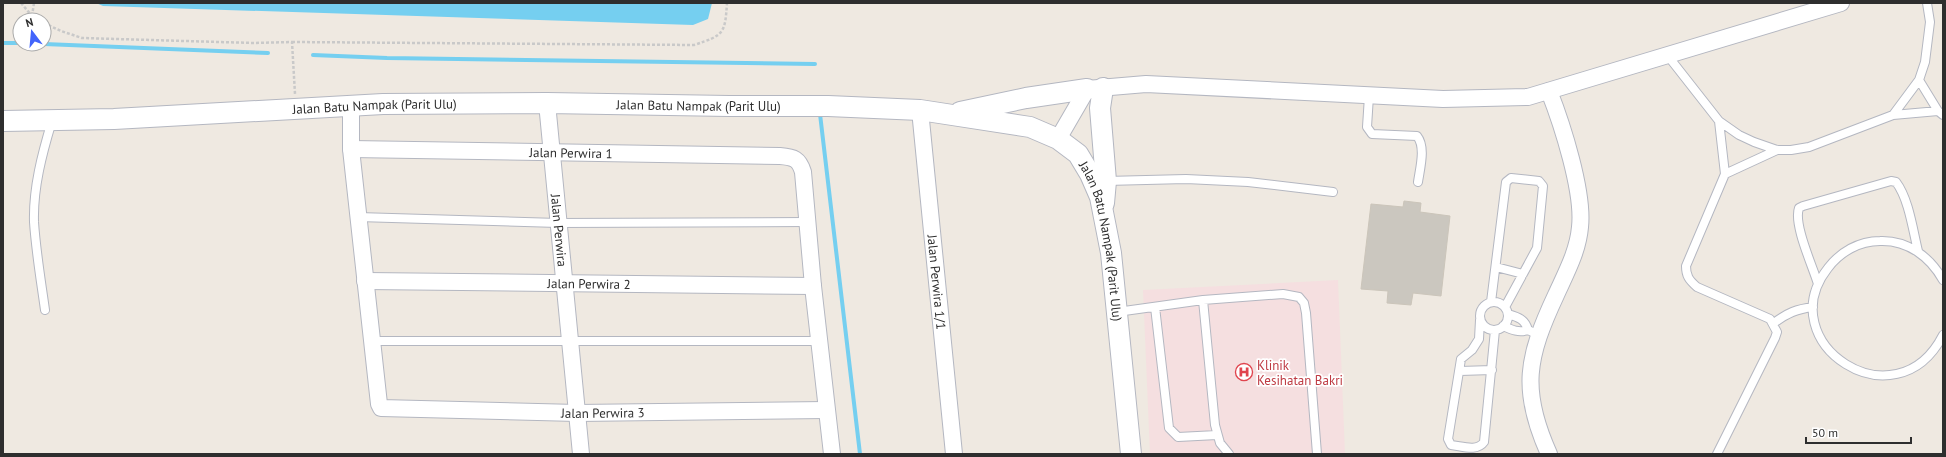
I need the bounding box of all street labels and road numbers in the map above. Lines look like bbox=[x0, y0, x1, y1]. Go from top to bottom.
street label: Jalan Batu Nampak (Parit Ulu) bbox=[291, 96, 457, 118]
street label: Jalan Batu Nampak (Parit Ulu) bbox=[615, 96, 781, 115]
street label: Jalan Perwira 1 bbox=[528, 144, 613, 162]
street label: Jalan Batu Nampak (Parit Ulu) bbox=[1075, 157, 1126, 322]
street label: Jalan Perwira bbox=[547, 192, 571, 268]
street label: Jalan Perwira 1/1 bbox=[923, 233, 950, 330]
street label: Jalan Perwira 2 bbox=[546, 275, 631, 293]
street label: Jalan Perwira 3 bbox=[560, 404, 645, 422]

